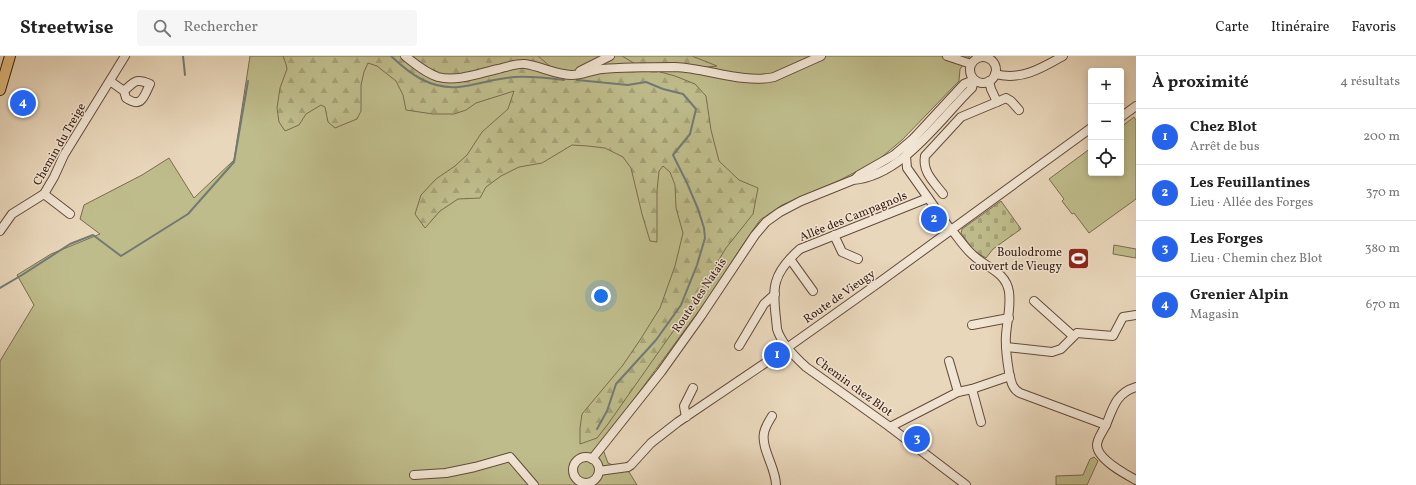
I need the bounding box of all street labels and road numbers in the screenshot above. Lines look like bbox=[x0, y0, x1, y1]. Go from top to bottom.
street label: Chemin du Treige bbox=[30, 100, 90, 189]
street label: Allée des Campagnols bbox=[797, 188, 910, 246]
street label: Route des Natais bbox=[669, 255, 731, 336]
street label: Route de Vieugy bbox=[801, 266, 879, 327]
street label: Chemin chez Blot bbox=[811, 353, 896, 420]

